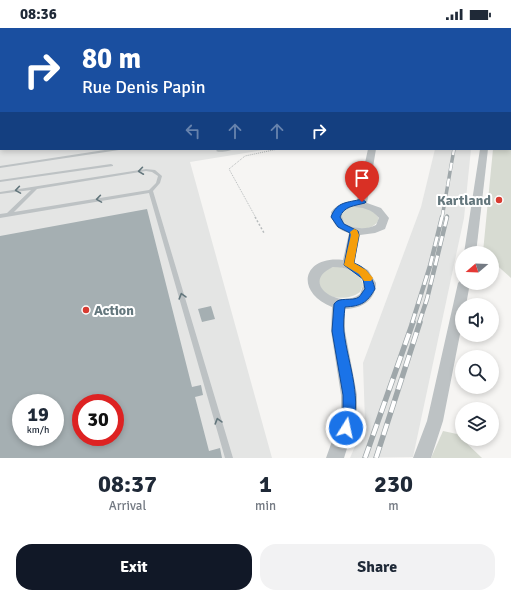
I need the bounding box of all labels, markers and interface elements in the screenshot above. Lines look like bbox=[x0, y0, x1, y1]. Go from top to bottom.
text: 08:36 bbox=[20, 5, 57, 23]
text: 80 m bbox=[82, 42, 141, 76]
icon: right bbox=[16, 44, 68, 96]
text: Rue Denis Papin bbox=[82, 76, 206, 98]
icon: left bbox=[182, 120, 204, 142]
icon: ahead bbox=[224, 120, 246, 142]
icon: ahead bbox=[266, 120, 288, 142]
icon: right bbox=[308, 120, 330, 142]
pin bbox=[345, 161, 379, 202]
one-way arrow bbox=[138, 166, 144, 175]
icon: arrive bbox=[351, 167, 373, 189]
one-way arrow bbox=[15, 186, 21, 194]
place label: Kartland bbox=[437, 192, 491, 209]
one-way arrow bbox=[96, 194, 102, 203]
marker: Kartland bbox=[494, 195, 504, 205]
north arrow bbox=[455, 246, 499, 290]
map controls bbox=[455, 246, 499, 446]
one-way arrow bbox=[178, 293, 187, 300]
button: sound bbox=[455, 298, 499, 342]
place label: Action bbox=[94, 302, 134, 319]
marker: Action bbox=[81, 305, 91, 315]
button: search bbox=[455, 350, 499, 394]
speed limit sign: 30 bbox=[72, 394, 124, 446]
text: 19 bbox=[27, 402, 49, 427]
button: layers bbox=[455, 402, 499, 446]
position arrow bbox=[325, 407, 367, 449]
one-way arrow bbox=[214, 417, 223, 424]
text: km/h bbox=[27, 424, 49, 436]
text: 08:37 bbox=[98, 469, 157, 499]
text: 1 bbox=[259, 469, 272, 499]
text: 230 bbox=[374, 469, 413, 499]
text: Arrival bbox=[109, 498, 146, 514]
text: min bbox=[255, 498, 276, 514]
text: m bbox=[388, 498, 399, 514]
button: Exit bbox=[16, 544, 252, 590]
button: Share bbox=[260, 544, 495, 590]

